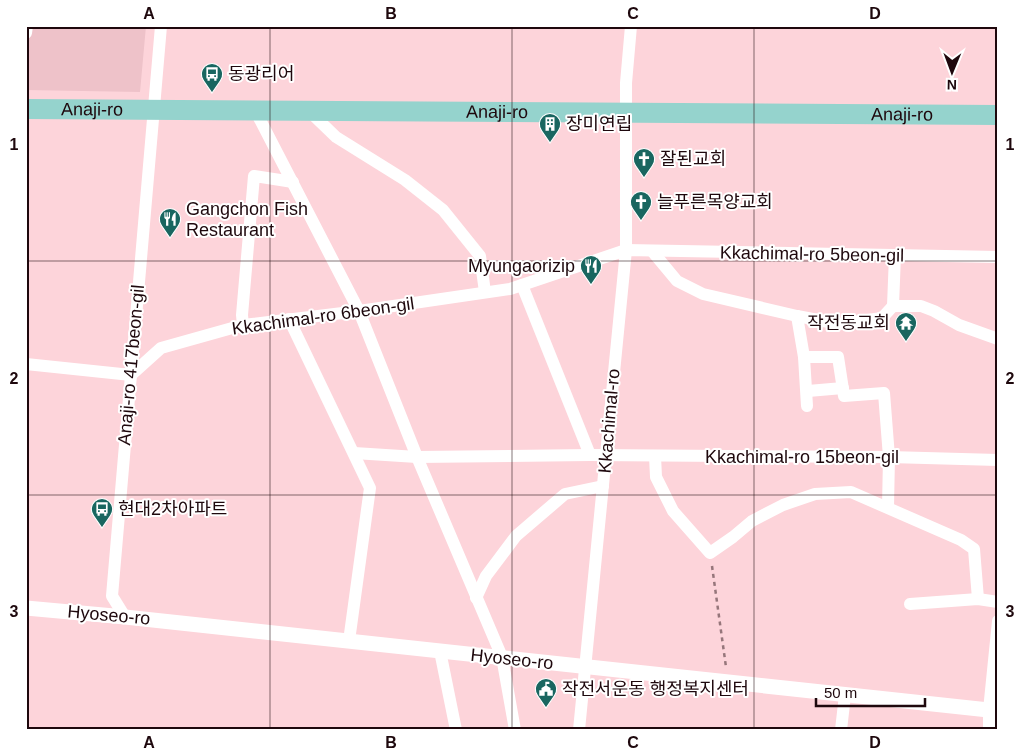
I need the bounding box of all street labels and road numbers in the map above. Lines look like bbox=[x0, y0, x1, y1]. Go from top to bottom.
street label: Anaji-ro bbox=[61, 99, 123, 120]
street label: Anaji-ro bbox=[466, 102, 528, 122]
street label: Anaji-ro bbox=[871, 104, 933, 125]
street label: Kkachimal-ro 5beon-gil bbox=[720, 242, 904, 266]
street label: Anaji-ro 417beon-gil bbox=[114, 284, 148, 446]
street label: Kkachimal-ro 6beon-gil bbox=[230, 293, 416, 339]
street label: Kkachimal-ro bbox=[594, 368, 624, 474]
street label: Kkachimal-ro 15beon-gil bbox=[705, 447, 899, 467]
street label: Hyoseo-ro bbox=[67, 601, 151, 629]
street label: Hyoseo-ro bbox=[470, 645, 554, 673]

